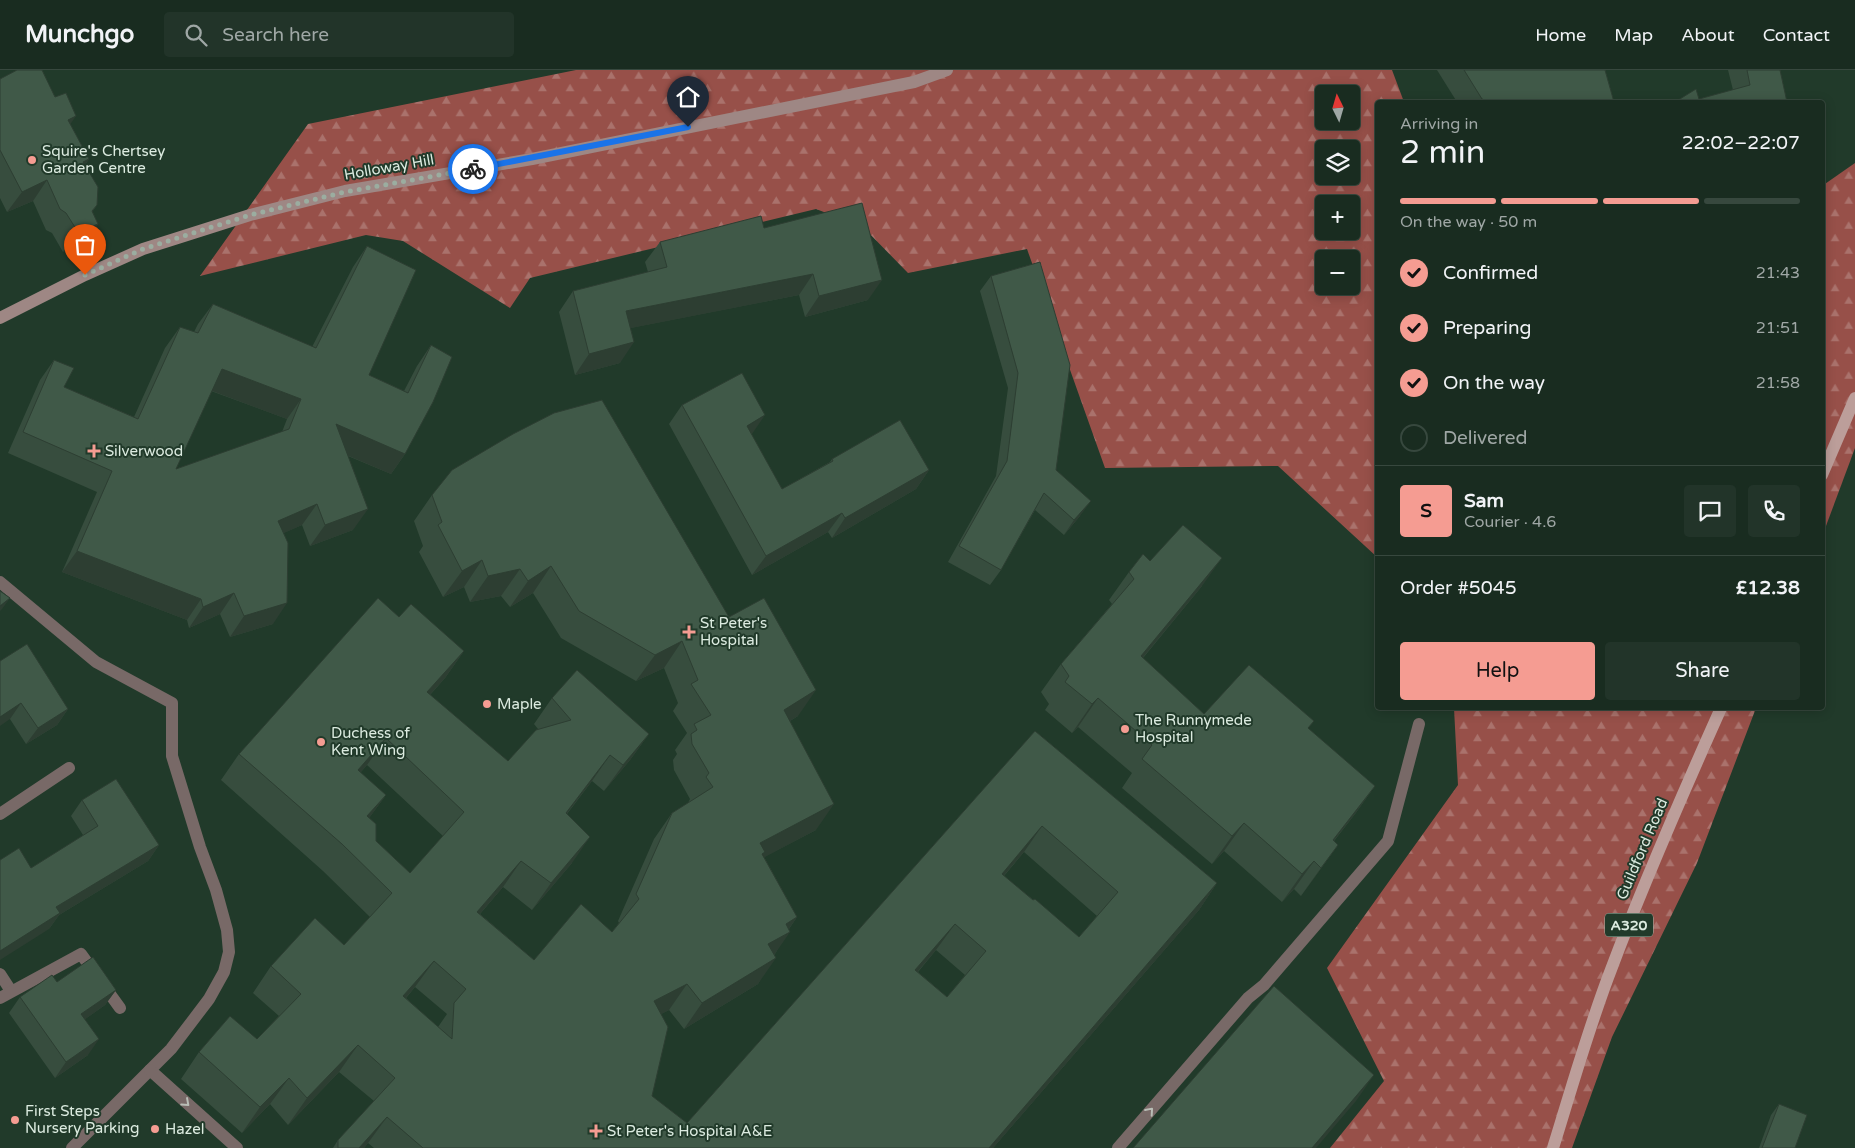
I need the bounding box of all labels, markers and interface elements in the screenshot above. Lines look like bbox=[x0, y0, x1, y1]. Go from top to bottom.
search box bbox=[164, 12, 514, 57]
text: Munchgo bbox=[25, 20, 134, 49]
icon: search bbox=[182, 21, 210, 49]
text: Search here bbox=[222, 24, 329, 46]
text: Home bbox=[1535, 24, 1586, 46]
text: Map bbox=[1614, 24, 1653, 46]
text: About bbox=[1681, 24, 1735, 46]
text: Contact bbox=[1763, 24, 1830, 46]
pin bbox=[667, 76, 709, 127]
icon: home bbox=[674, 83, 702, 111]
north arrow bbox=[1315, 85, 1360, 130]
map controls bbox=[1315, 85, 1360, 295]
text: Arriving in bbox=[1400, 114, 1478, 134]
text: 22:02–22:07 bbox=[1682, 132, 1800, 154]
text: 2 min bbox=[1400, 134, 1485, 172]
button: layers bbox=[1315, 140, 1360, 185]
place label: Squire's Chertsey Garden Centre bbox=[42, 142, 165, 177]
courier bbox=[448, 144, 498, 194]
street label: Holloway Hill bbox=[343, 150, 435, 184]
marker: Squire's Chertsey Garden Centre bbox=[26, 154, 38, 166]
icon: bike bbox=[459, 155, 487, 183]
button: + bbox=[1315, 195, 1360, 240]
text: On the way · 50 m bbox=[1400, 212, 1537, 232]
pin bbox=[64, 224, 106, 275]
icon: bag bbox=[71, 231, 99, 259]
button: − bbox=[1315, 250, 1360, 295]
icon: check bbox=[1400, 259, 1428, 287]
text: Confirmed bbox=[1443, 262, 1538, 284]
text: 21:43 bbox=[1756, 263, 1800, 283]
icon: check bbox=[1400, 314, 1428, 342]
text: Preparing bbox=[1443, 317, 1532, 339]
text: 21:51 bbox=[1756, 318, 1800, 338]
icon: check bbox=[1400, 369, 1428, 397]
text: On the way bbox=[1443, 372, 1545, 394]
text: 21:58 bbox=[1756, 373, 1800, 393]
text: Delivered bbox=[1443, 427, 1528, 449]
place label: Silverwood bbox=[105, 442, 183, 460]
marker: Silverwood bbox=[87, 444, 101, 458]
button: chat bbox=[1684, 485, 1736, 537]
button: phone bbox=[1748, 485, 1800, 537]
text: Sam bbox=[1464, 490, 1504, 512]
text: S bbox=[1420, 500, 1432, 522]
text: Courier · 4.6 bbox=[1464, 512, 1556, 532]
text: Order #5045 bbox=[1400, 577, 1517, 599]
text: £12.38 bbox=[1736, 577, 1800, 599]
place label: St Peter's Hospital bbox=[700, 614, 767, 649]
marker: St Peter's Hospital bbox=[682, 625, 696, 639]
button: Help bbox=[1400, 642, 1595, 700]
button: Share bbox=[1605, 642, 1800, 700]
place label: Maple bbox=[497, 695, 542, 713]
marker: Maple bbox=[481, 698, 493, 710]
place label: The Runnymede Hospital bbox=[1135, 711, 1252, 746]
marker: The Runnymede Hospital bbox=[1119, 723, 1131, 735]
place label: Duchess of Kent Wing bbox=[331, 724, 410, 759]
marker: Duchess of Kent Wing bbox=[315, 736, 327, 748]
street label: Guildford Road bbox=[1613, 796, 1671, 902]
road number: A320 bbox=[1605, 914, 1653, 936]
one-way arrow bbox=[181, 1097, 190, 1106]
place label: First Steps Nursery Parking bbox=[25, 1102, 140, 1137]
one-way arrow bbox=[1144, 1108, 1152, 1117]
marker: First Steps Nursery Parking bbox=[9, 1114, 21, 1126]
place label: Hazel bbox=[165, 1120, 204, 1138]
place label: St Peter's Hospital A&E bbox=[607, 1122, 772, 1140]
marker: Hazel bbox=[149, 1123, 161, 1135]
marker: St Peter's Hospital A&E bbox=[589, 1124, 603, 1138]

